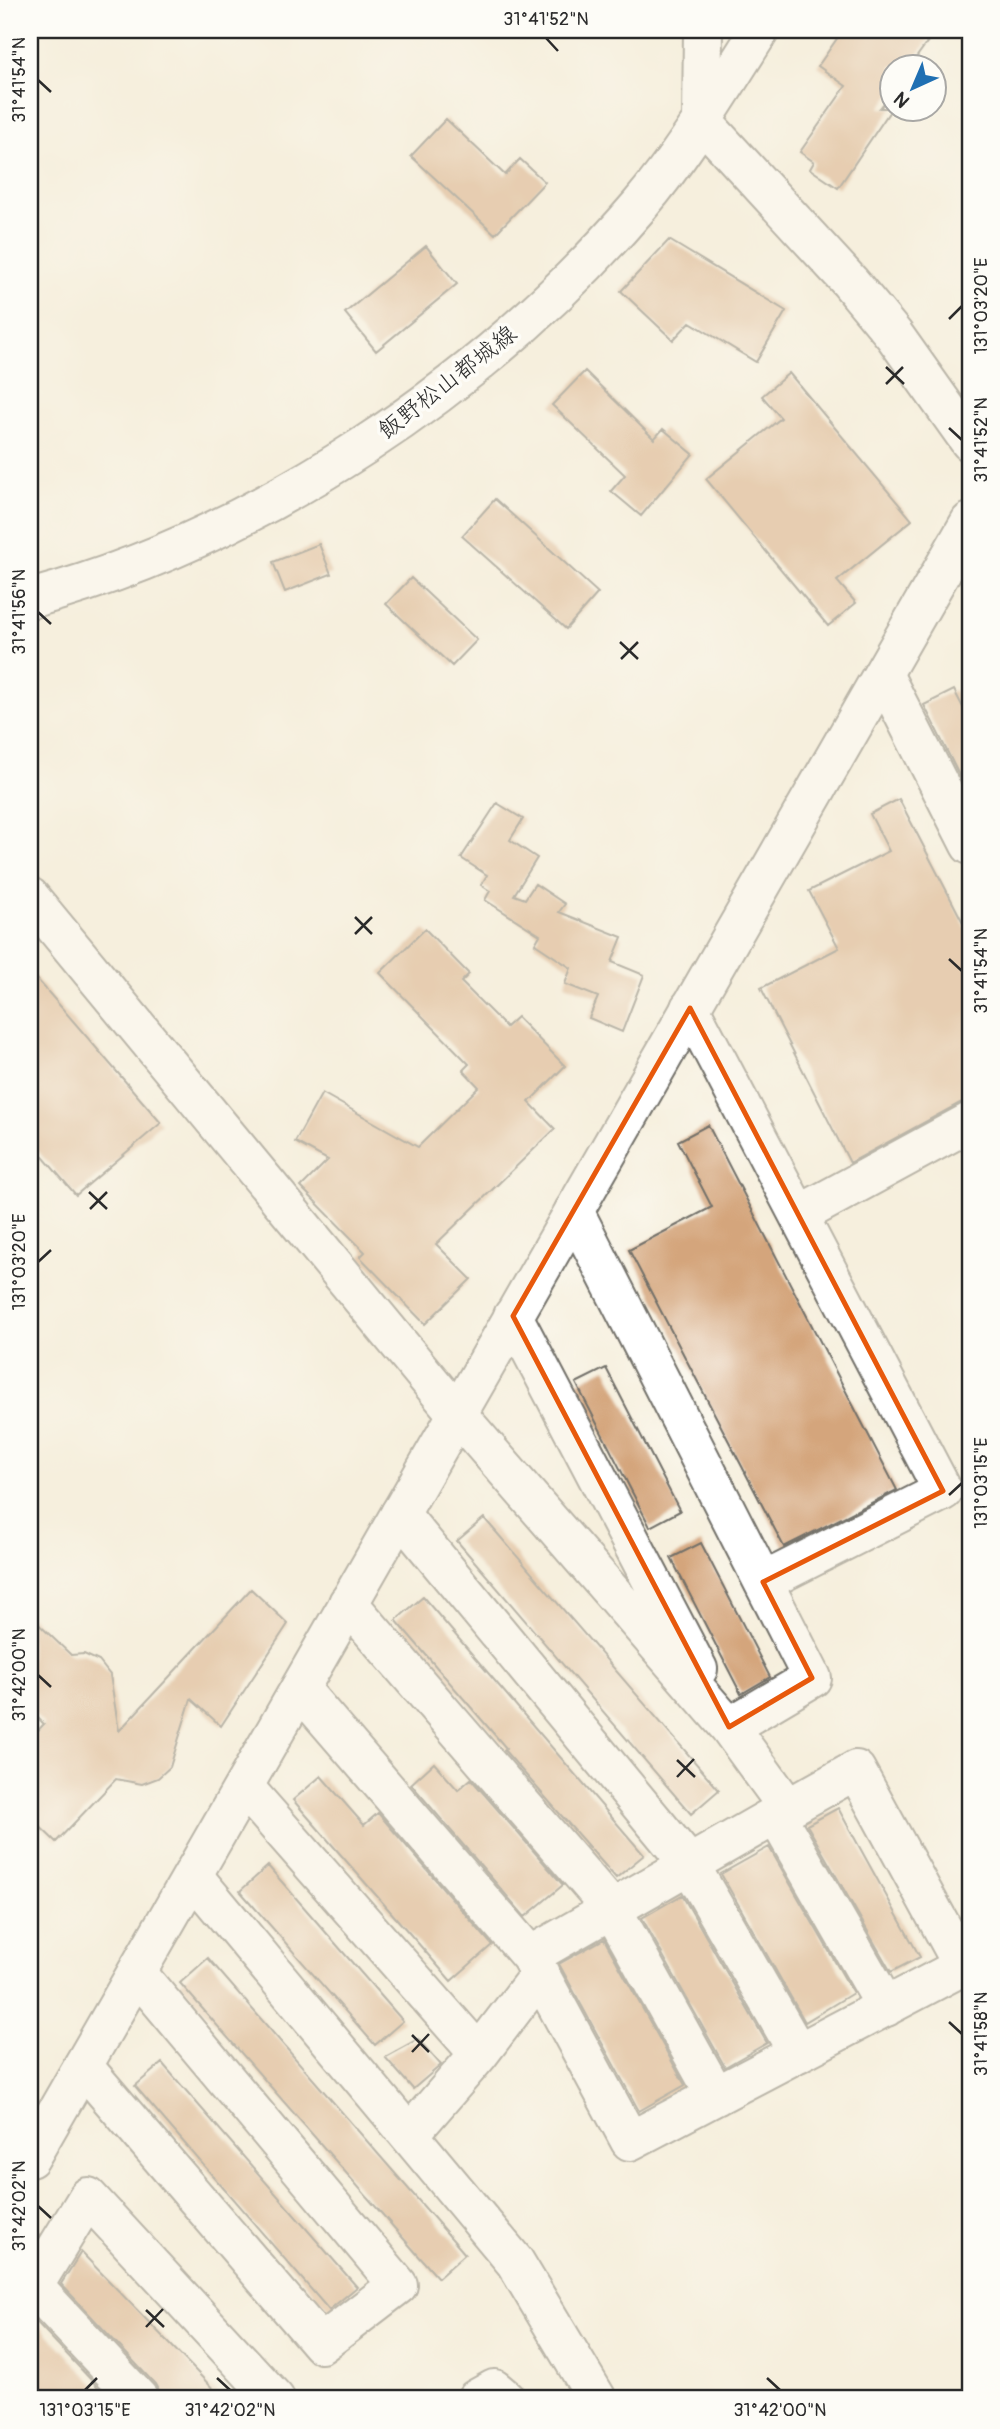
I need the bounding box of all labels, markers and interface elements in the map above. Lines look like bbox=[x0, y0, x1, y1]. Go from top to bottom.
text: 31°41'52"N bbox=[503, 8, 589, 31]
text: 31°41'54"N bbox=[8, 37, 31, 123]
north arrow bbox=[878, 52, 948, 122]
text: N bbox=[889, 86, 915, 113]
text: 131°03'20"E bbox=[970, 258, 993, 354]
street label: 飯野松山都城線 bbox=[372, 319, 522, 446]
text: 31°41'52"N bbox=[970, 397, 993, 483]
text: 31°41'56"N bbox=[8, 569, 31, 655]
text: 31°41'54"N bbox=[970, 928, 993, 1014]
text: 131°03'20"E bbox=[8, 1214, 31, 1310]
text: 131°03'15"E bbox=[970, 1437, 993, 1529]
text: 31°42'00"N bbox=[8, 1628, 31, 1722]
text: 31°41'58"N bbox=[970, 1992, 993, 2076]
text: 31°42'02"N bbox=[8, 2161, 31, 2251]
text: 131°03'15"E bbox=[39, 2399, 131, 2422]
text: 31°42'02"N bbox=[185, 2399, 275, 2422]
text: 31°42'00"N bbox=[733, 2399, 827, 2422]

